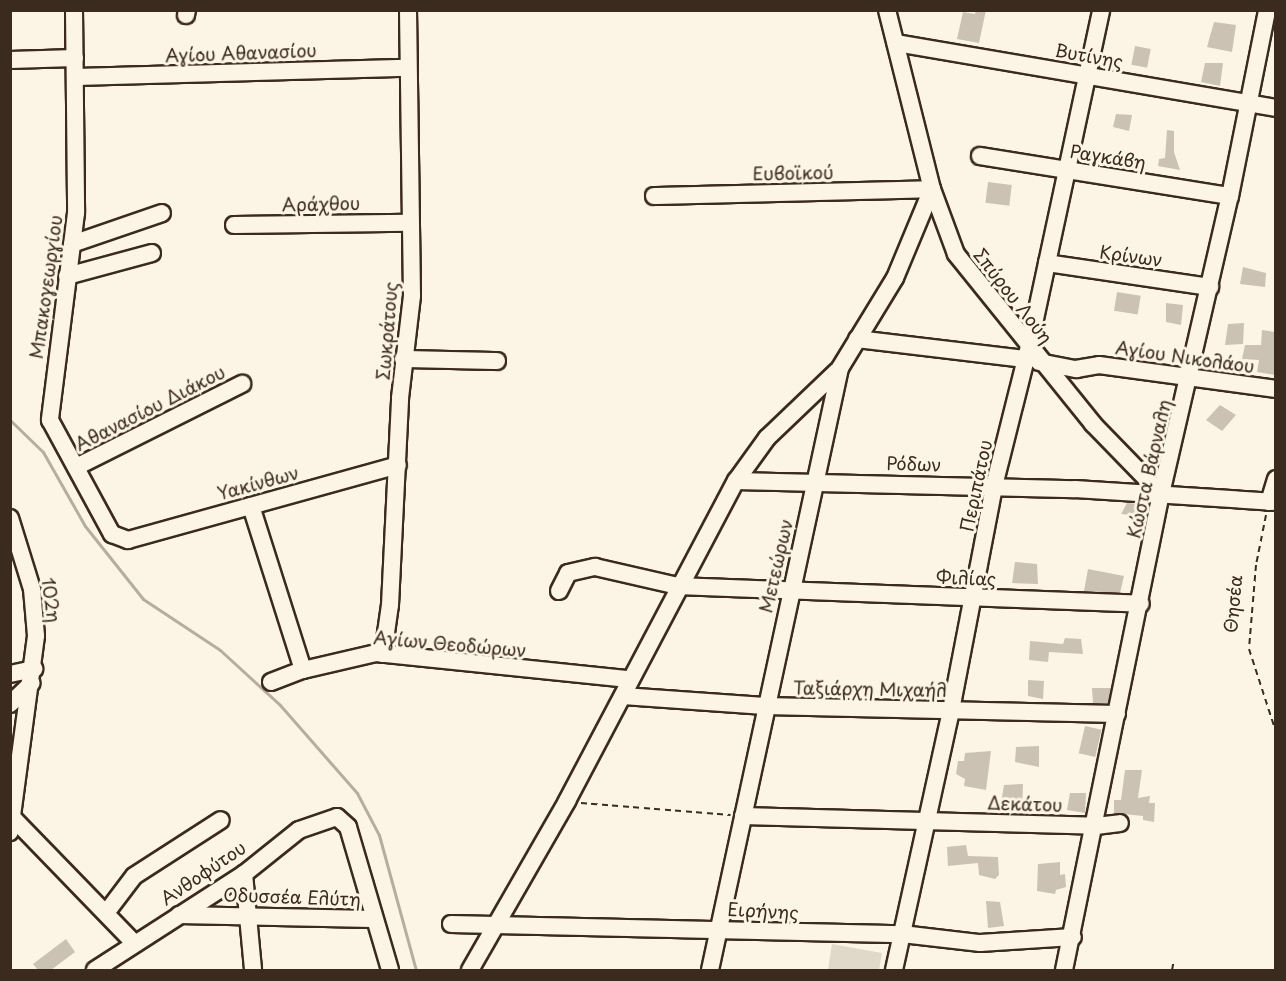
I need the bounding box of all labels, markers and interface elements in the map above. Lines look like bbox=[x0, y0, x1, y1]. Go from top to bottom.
street label: Βυτίνης bbox=[1053, 39, 1125, 73]
street label: Αγίου Αθανασίου bbox=[165, 40, 317, 66]
street label: Ραγκάβη bbox=[1068, 140, 1148, 174]
street label: Ευβοϊκού bbox=[752, 161, 834, 185]
street label: Αράχθου bbox=[282, 193, 360, 215]
street label: Μπακογεωργίου bbox=[25, 214, 67, 360]
street label: Κρίνων bbox=[1098, 241, 1164, 271]
street label: Σπύρου Λούη bbox=[969, 245, 1057, 347]
street label: Σωκράτους bbox=[372, 281, 402, 381]
street label: Αγίου Νικολάου bbox=[1114, 337, 1256, 377]
street label: Αθανασίου Διάκου bbox=[72, 361, 228, 455]
street label: Κώστα Βάρναλη bbox=[1123, 397, 1175, 541]
street label: Περιπάτου bbox=[956, 438, 996, 534]
street label: Ρόδων bbox=[886, 452, 942, 476]
street label: Υακίνθων bbox=[215, 462, 301, 504]
street label: Μετεώρων bbox=[755, 517, 797, 615]
street label: Φιλίας bbox=[936, 566, 996, 590]
street label: Θησέα bbox=[1220, 574, 1246, 634]
street label: 102η bbox=[37, 576, 65, 624]
street label: Αγίων Θεοδώρων bbox=[372, 627, 528, 661]
street label: Ταξιάρχη Μιχαήλ bbox=[793, 677, 947, 701]
street label: Δεκάτου bbox=[987, 792, 1063, 816]
street label: Ανθοφύτου bbox=[156, 837, 250, 909]
street label: Οδυσσέα Ελύτη bbox=[223, 884, 361, 910]
street label: Ειρήνης bbox=[727, 898, 799, 924]

